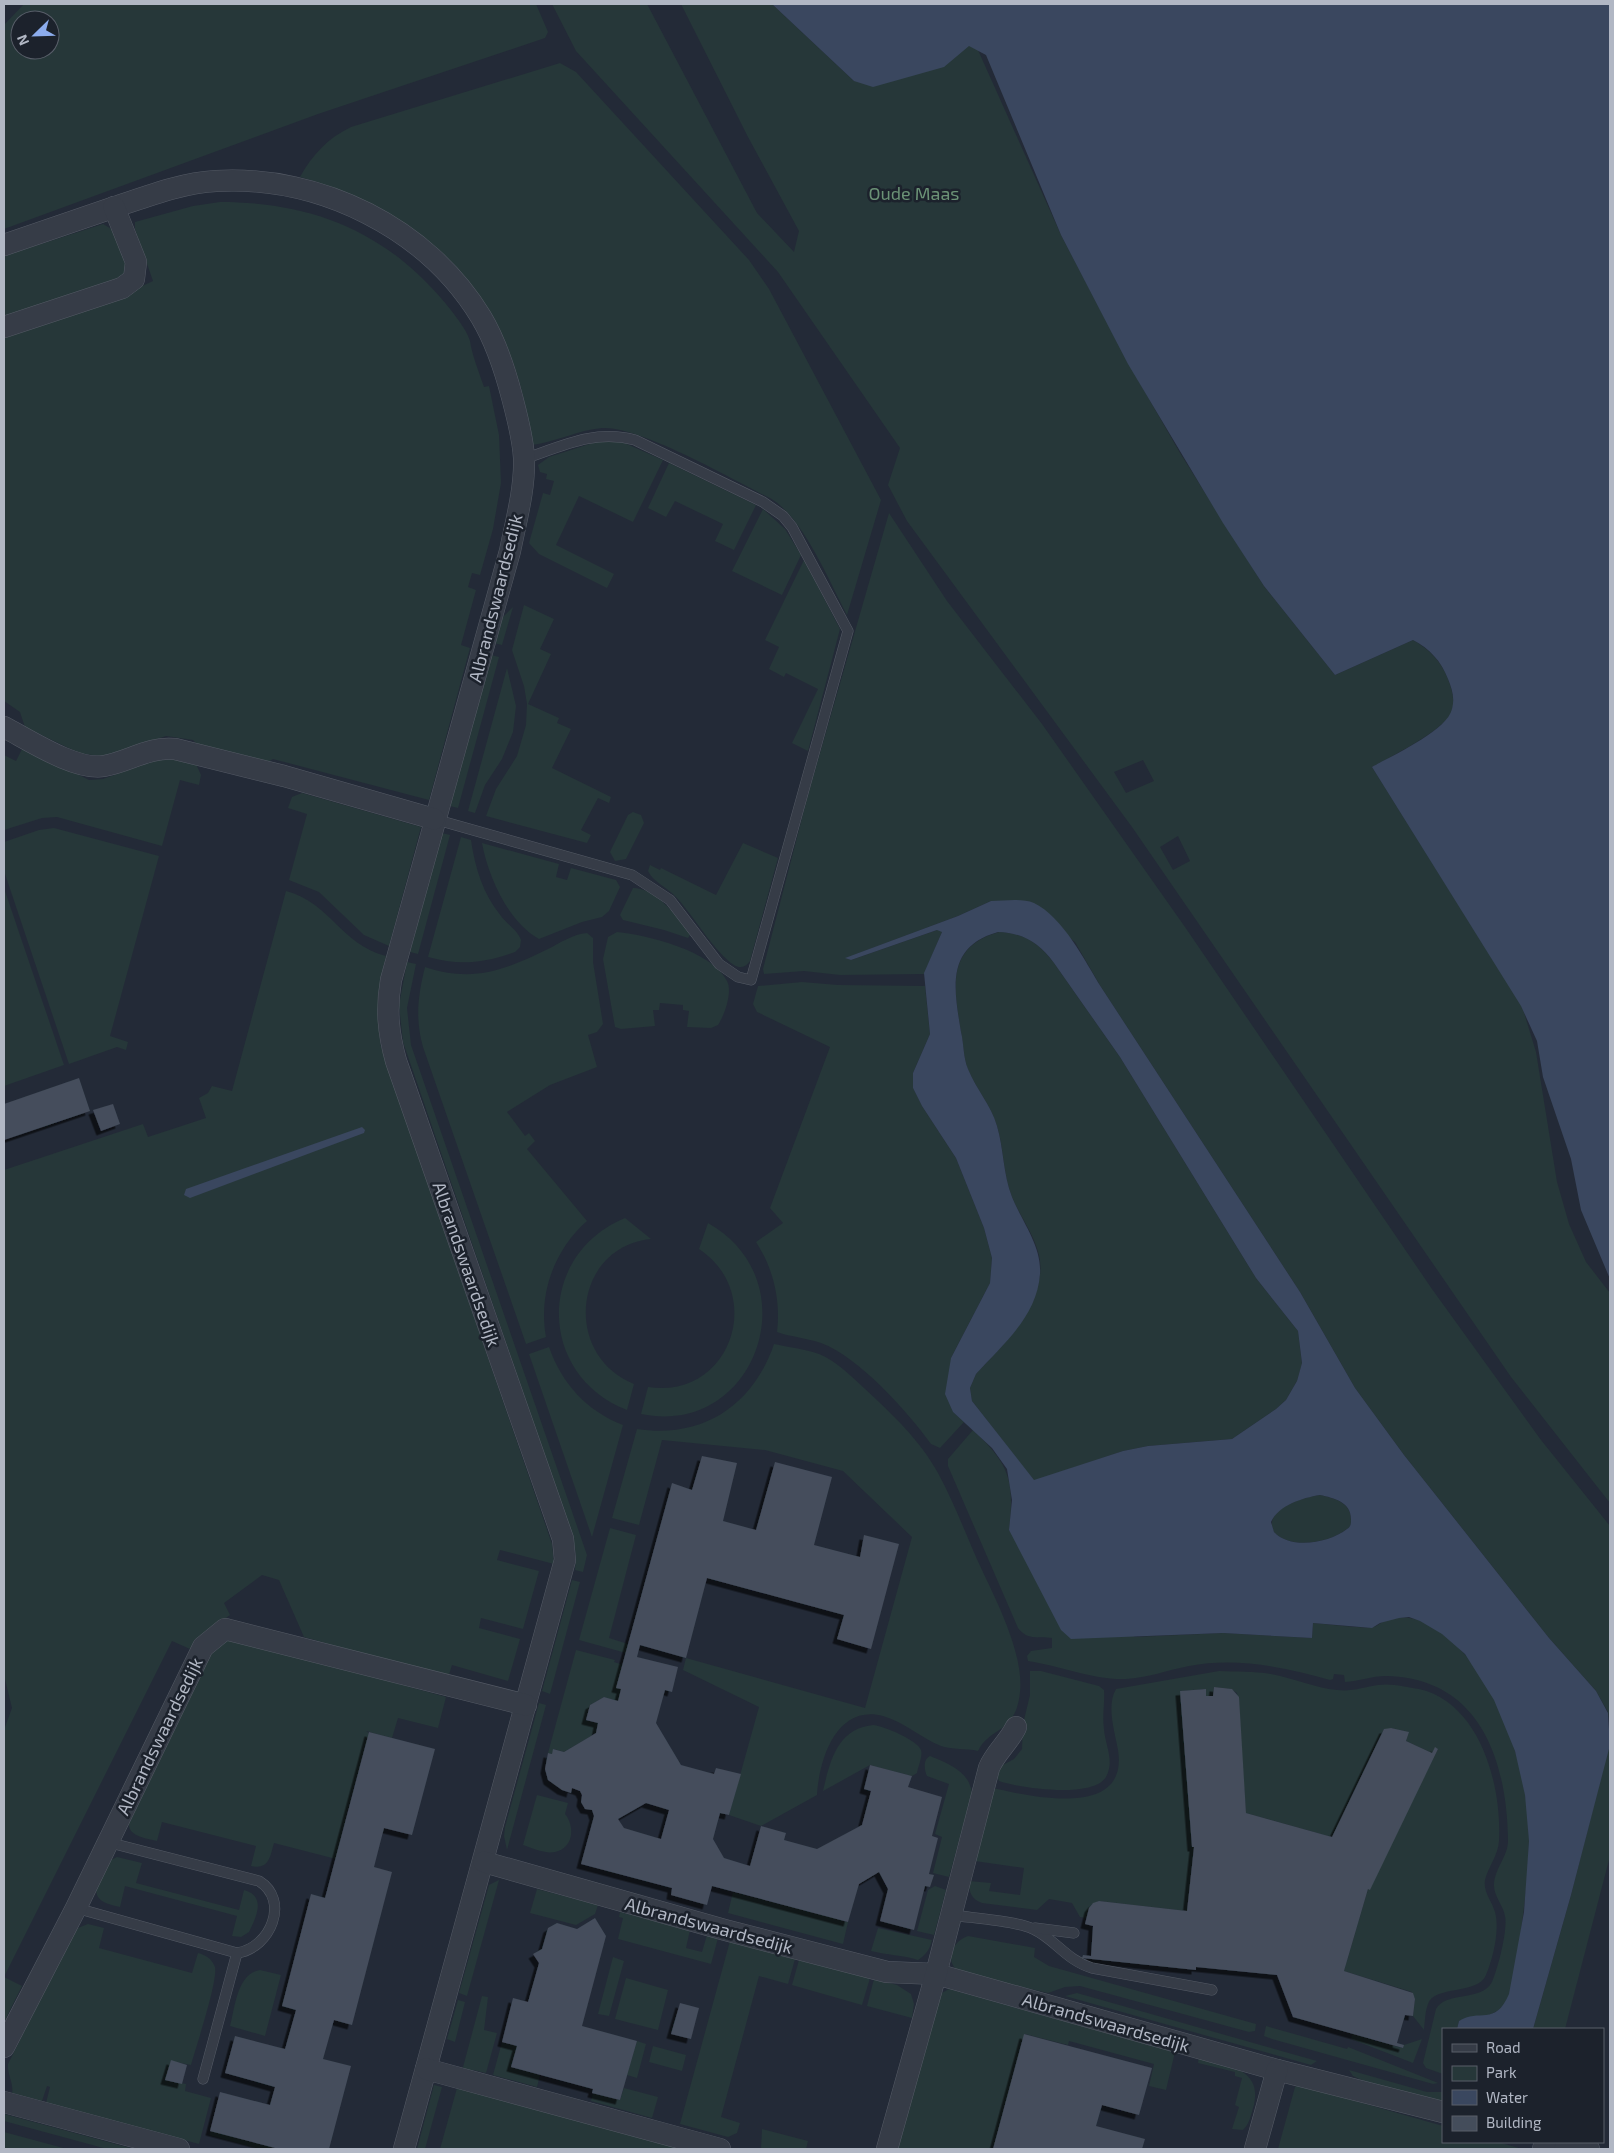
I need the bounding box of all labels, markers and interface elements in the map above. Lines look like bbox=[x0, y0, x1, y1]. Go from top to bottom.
north arrow bbox=[10, 10, 60, 60]
text: N bbox=[13, 32, 32, 48]
park label: Oude Maas bbox=[869, 182, 959, 204]
street label: Albrandswaardsedijk bbox=[463, 511, 527, 685]
street label: Albrandswaardsedijk bbox=[428, 1179, 506, 1349]
street label: Albrandswaardsedijk bbox=[111, 1653, 207, 1819]
street label: Albrandswaardsedijk bbox=[623, 1892, 795, 1958]
street label: Albrandswaardsedijk bbox=[1020, 1988, 1192, 2056]
legend bbox=[1442, 2028, 1604, 2143]
text: Road bbox=[1486, 2038, 1521, 2056]
text: Park bbox=[1486, 2063, 1517, 2081]
text: Water bbox=[1486, 2088, 1528, 2106]
text: Building bbox=[1486, 2113, 1542, 2131]

